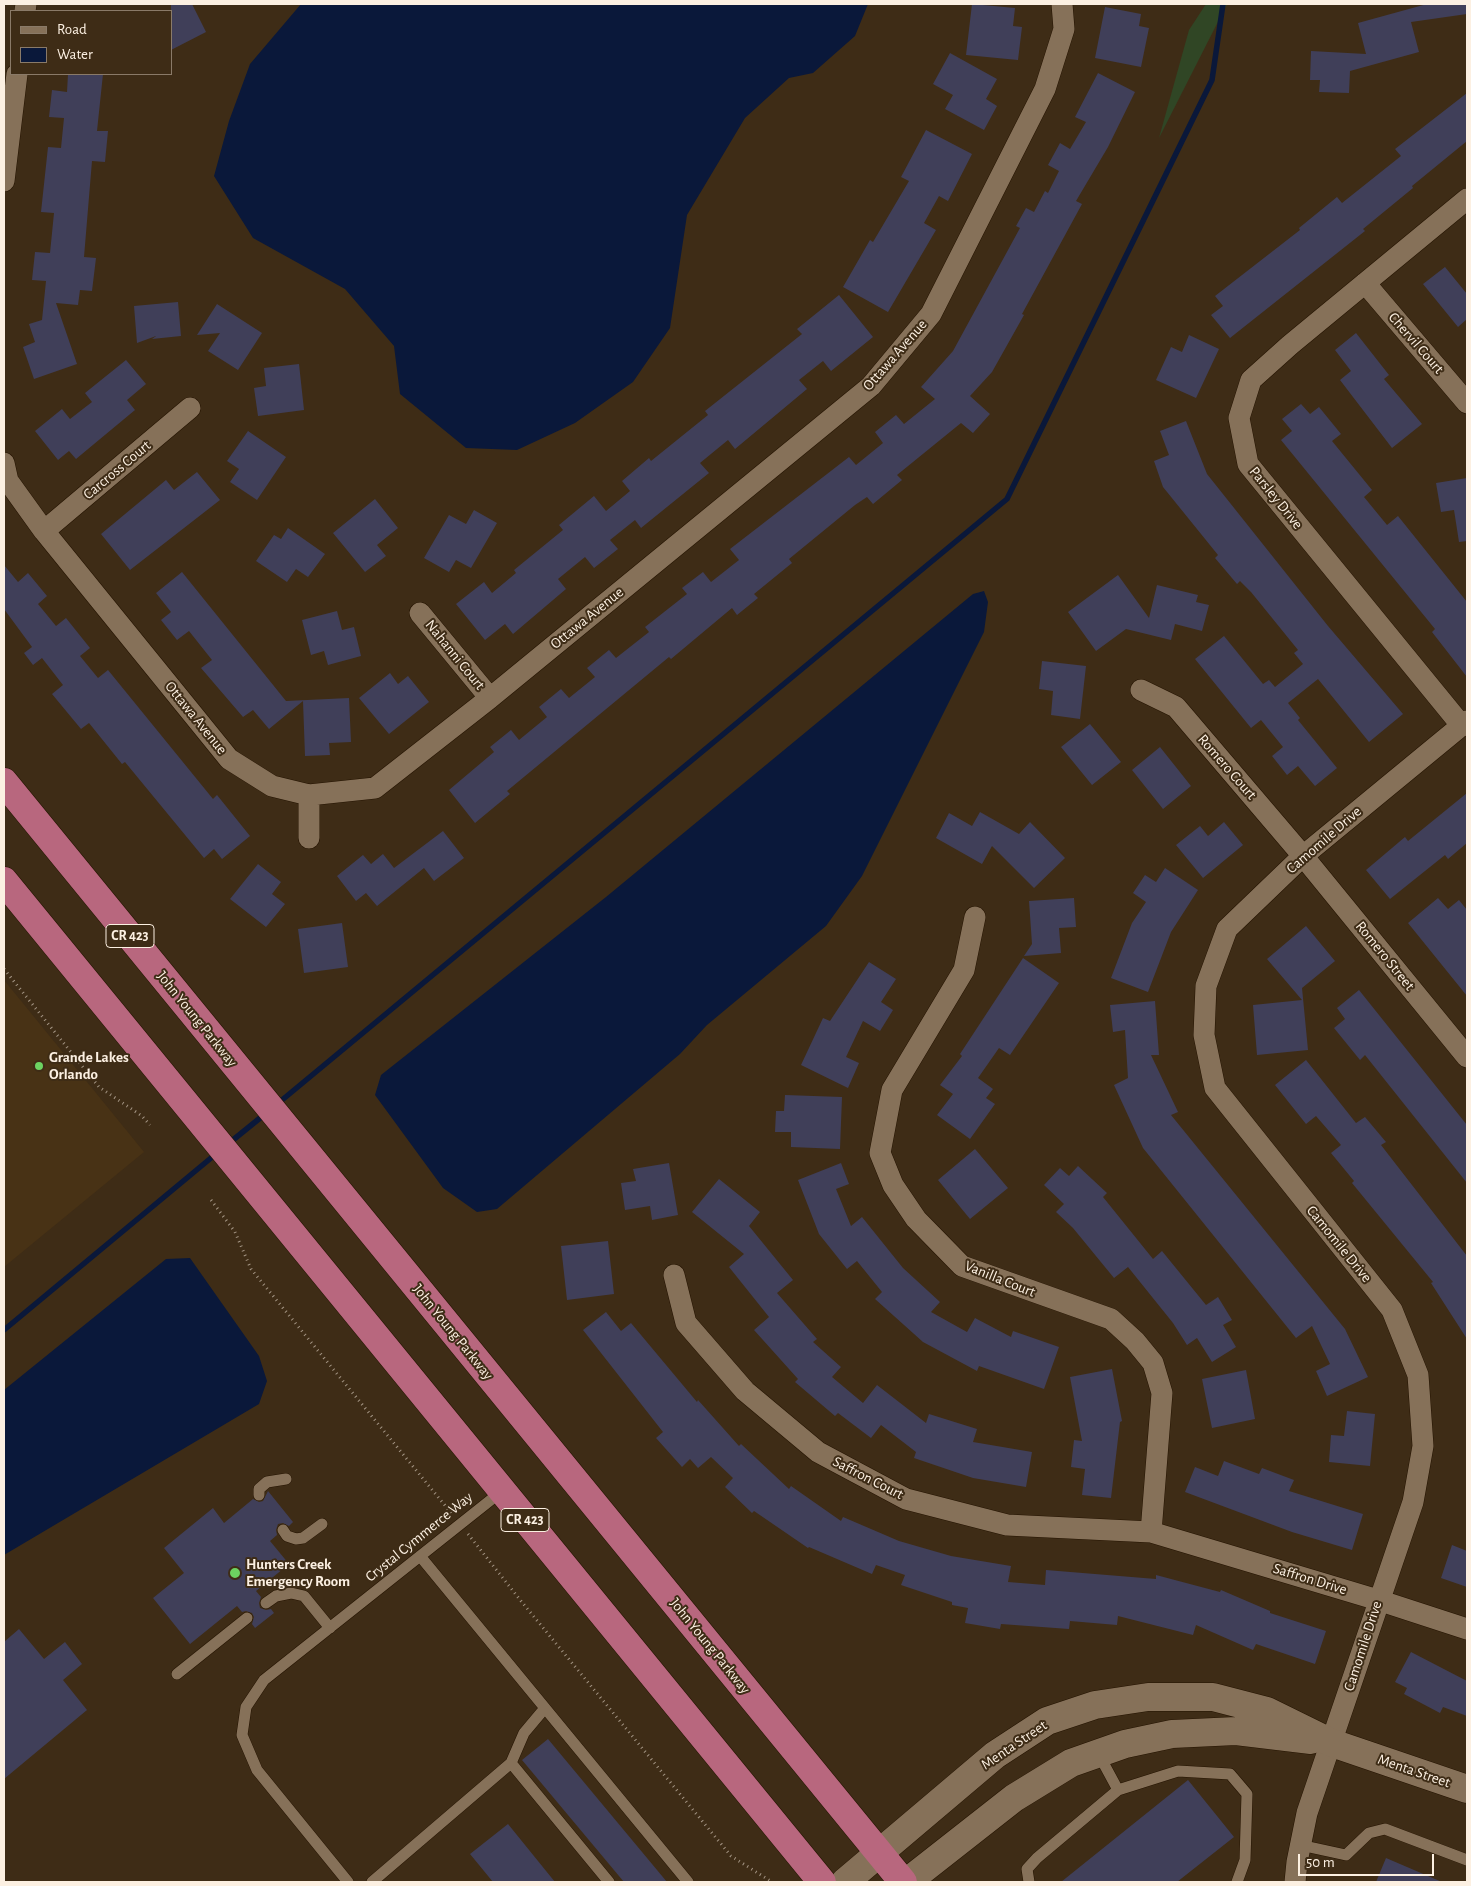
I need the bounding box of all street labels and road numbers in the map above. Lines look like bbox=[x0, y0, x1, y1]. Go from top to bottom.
street label: Chervil Court bbox=[1384, 309, 1448, 377]
street label: Ottawa Avenue bbox=[859, 316, 931, 394]
street label: Carcross Court bbox=[79, 436, 155, 504]
street label: Parsley Drive bbox=[1245, 463, 1307, 533]
street label: Ottawa Avenue bbox=[547, 583, 627, 653]
street label: Nahanni Court bbox=[421, 616, 489, 694]
street label: Ottawa Avenue bbox=[161, 678, 231, 758]
street label: Romero Court bbox=[1194, 731, 1260, 803]
street label: Camomile Drive bbox=[1283, 802, 1365, 878]
street label: Romero Street bbox=[1352, 918, 1418, 994]
road number: CR 423 bbox=[106, 924, 154, 948]
street label: John Young Parkway bbox=[153, 968, 241, 1070]
street label: Camomile Drive bbox=[1303, 1202, 1375, 1286]
street label: Vanilla Court bbox=[962, 1257, 1038, 1301]
street label: John Young Parkway bbox=[409, 1281, 497, 1383]
street label: Saffron Court bbox=[830, 1453, 906, 1503]
street label: Crystal Cymmerce Way bbox=[362, 1488, 476, 1586]
road number: CR 423 bbox=[501, 1508, 549, 1532]
street label: Saffron Drive bbox=[1271, 1559, 1349, 1599]
street label: John Young Parkway bbox=[666, 1595, 754, 1697]
street label: Camomile Drive bbox=[1340, 1599, 1386, 1693]
street label: Menta Street bbox=[978, 1716, 1050, 1774]
street label: Menta Street bbox=[1375, 1750, 1453, 1792]

